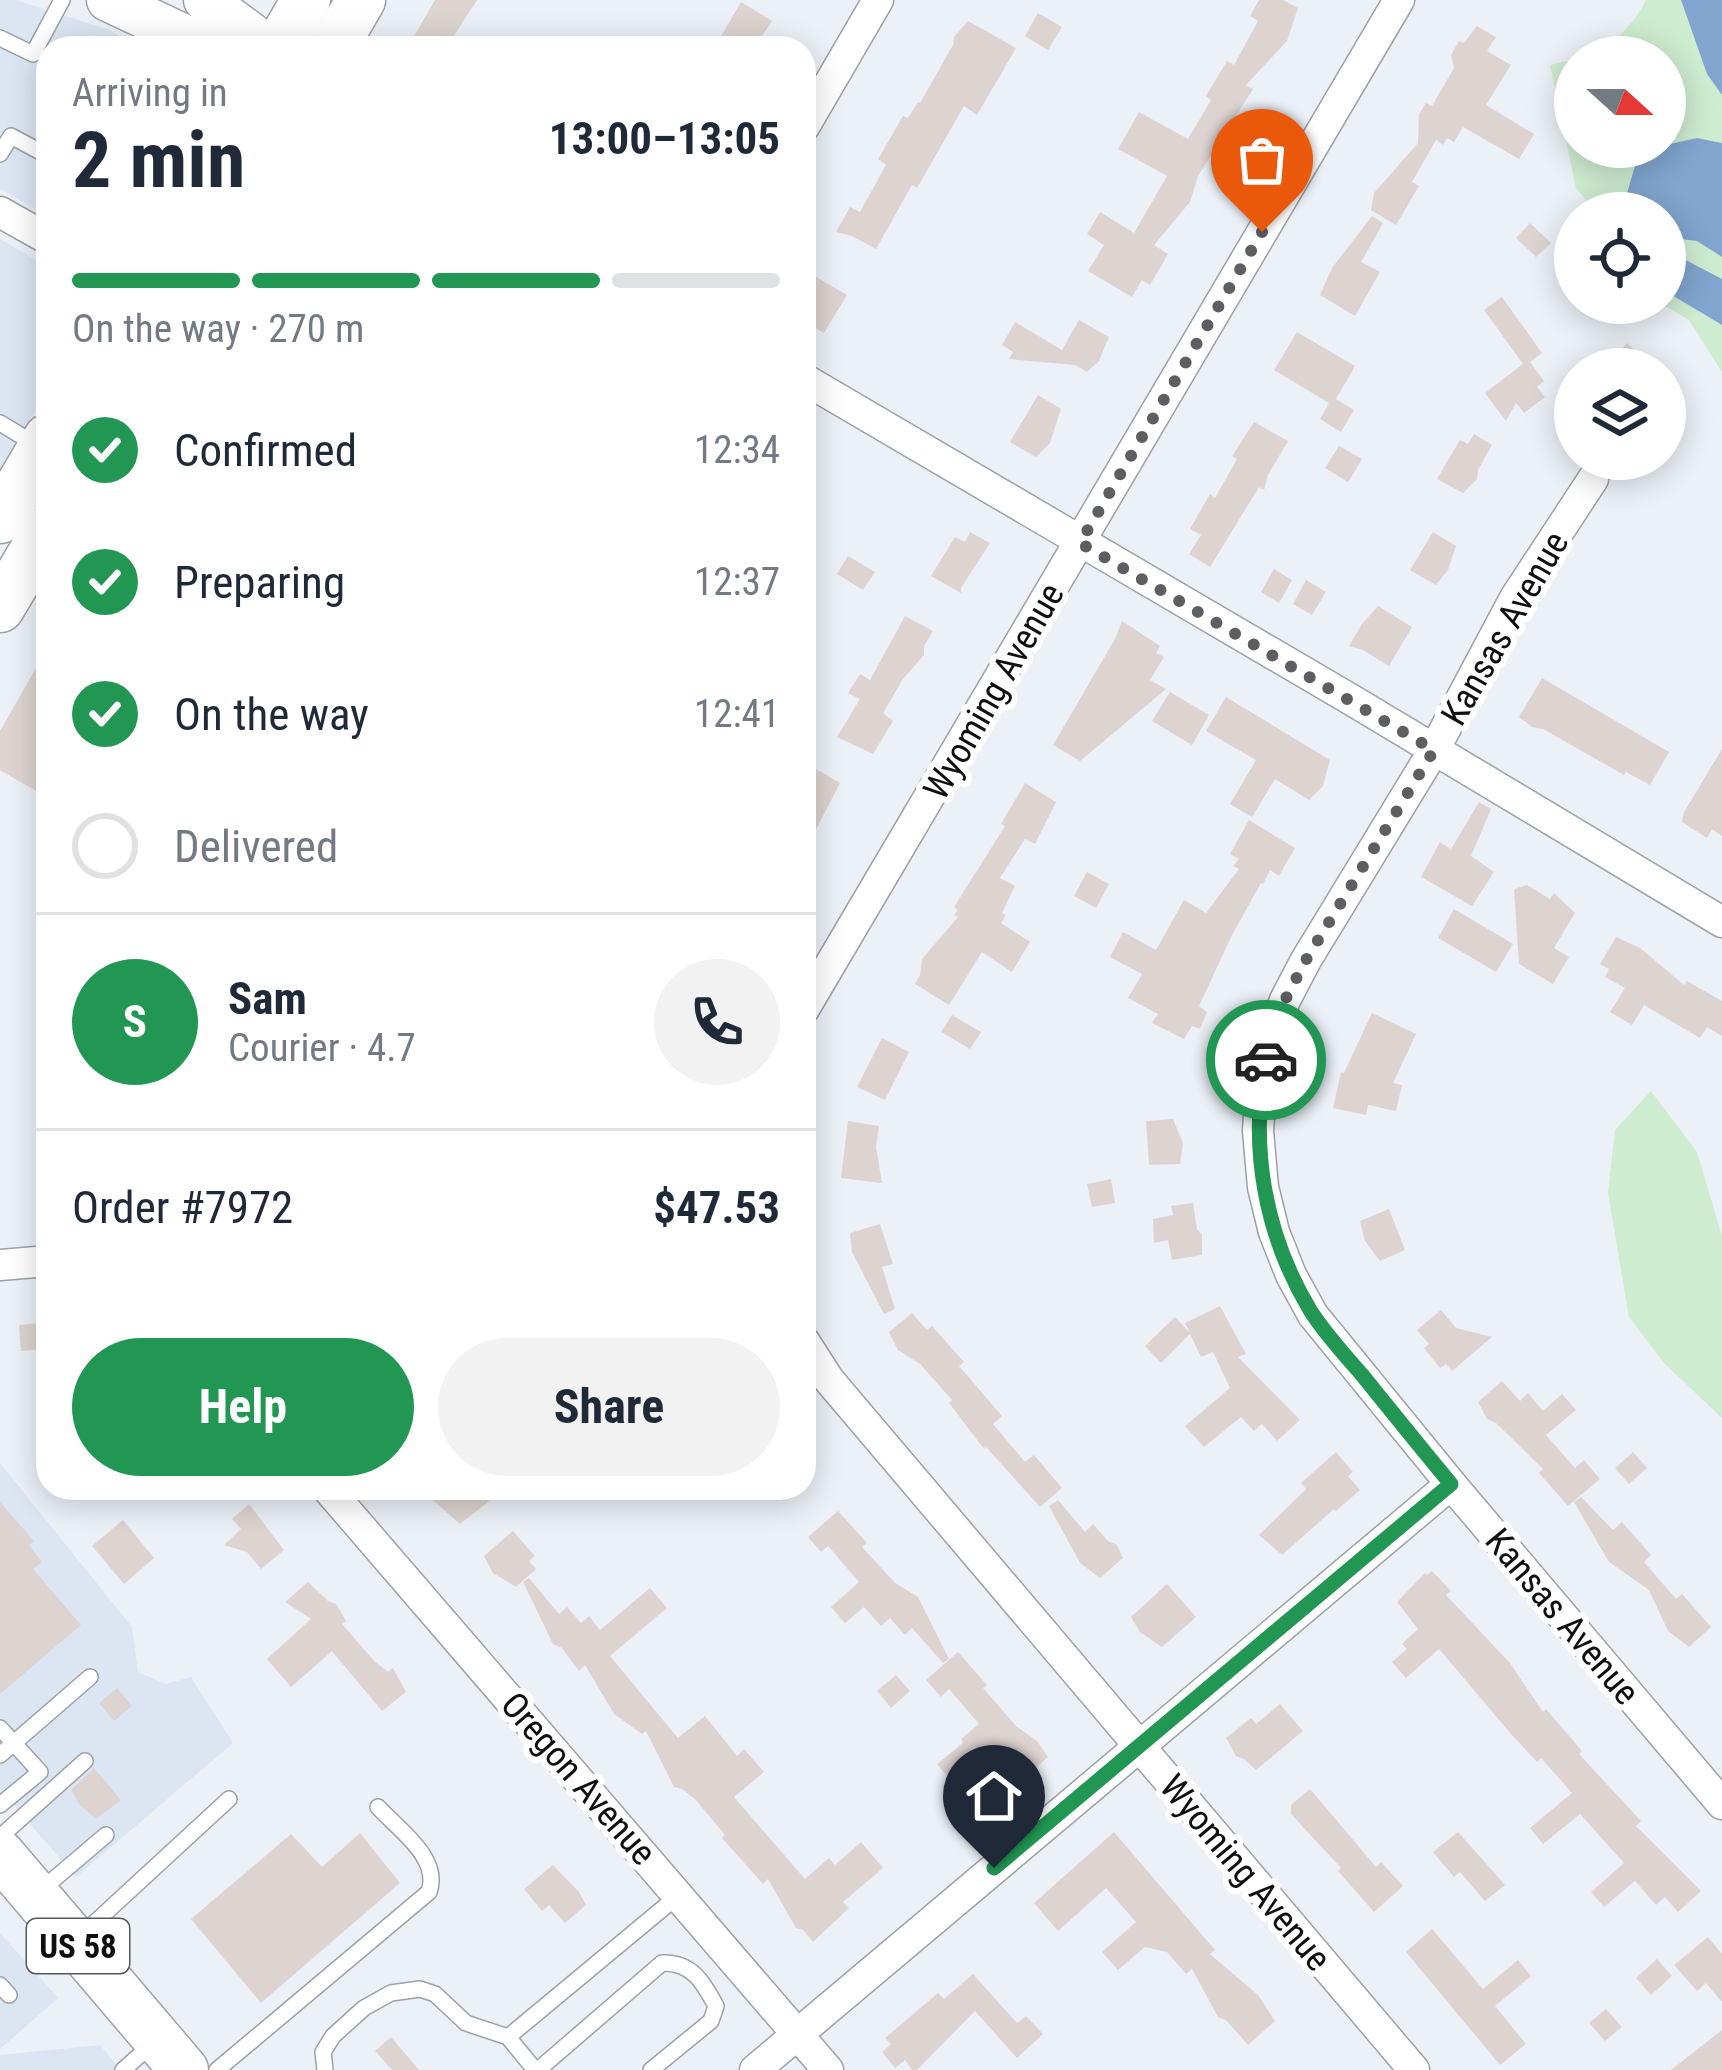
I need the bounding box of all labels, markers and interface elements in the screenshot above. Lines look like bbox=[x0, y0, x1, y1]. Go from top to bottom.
north arrow bbox=[1554, 36, 1686, 168]
map controls bbox=[1554, 36, 1686, 480]
text: Arriving in bbox=[72, 70, 228, 116]
pin bbox=[1211, 109, 1313, 232]
text: 13:00–13:05 bbox=[549, 112, 780, 165]
text: 2 min bbox=[72, 115, 245, 206]
icon: bag bbox=[1229, 127, 1295, 193]
button: locate bbox=[1554, 192, 1686, 324]
text: On the way · 270 m bbox=[72, 306, 364, 352]
button: layers bbox=[1554, 348, 1686, 480]
icon: check bbox=[72, 417, 138, 483]
text: Confirmed bbox=[174, 424, 357, 477]
text: 12:34 bbox=[694, 427, 780, 473]
street label: Kansas Avenue bbox=[1433, 524, 1577, 733]
icon: check bbox=[72, 549, 138, 615]
text: Preparing bbox=[174, 556, 345, 609]
text: 12:37 bbox=[694, 559, 780, 605]
street label: Wyoming Avenue bbox=[915, 576, 1073, 807]
icon: check bbox=[72, 681, 138, 747]
text: On the way bbox=[174, 688, 369, 741]
text: 12:41 bbox=[694, 691, 780, 737]
text: Delivered bbox=[174, 820, 338, 873]
button: phone bbox=[654, 959, 780, 1085]
text: Sam bbox=[228, 972, 307, 1025]
text: S bbox=[123, 995, 147, 1048]
courier bbox=[1206, 1000, 1326, 1120]
text: Courier · 4.7 bbox=[228, 1025, 416, 1071]
icon: car bbox=[1233, 1027, 1299, 1093]
text: Order #7972 bbox=[72, 1181, 293, 1234]
text: $47.53 bbox=[653, 1181, 780, 1234]
button: Help bbox=[72, 1338, 414, 1476]
button: Share bbox=[438, 1338, 780, 1476]
street label: Kansas Avenue bbox=[1477, 1520, 1648, 1713]
street label: Oregon Avenue bbox=[492, 1684, 664, 1873]
pin bbox=[943, 1745, 1045, 1868]
icon: home bbox=[961, 1763, 1027, 1829]
street label: Wyoming Avenue bbox=[1151, 1766, 1339, 1979]
road number: US 58 bbox=[27, 1919, 129, 1973]

